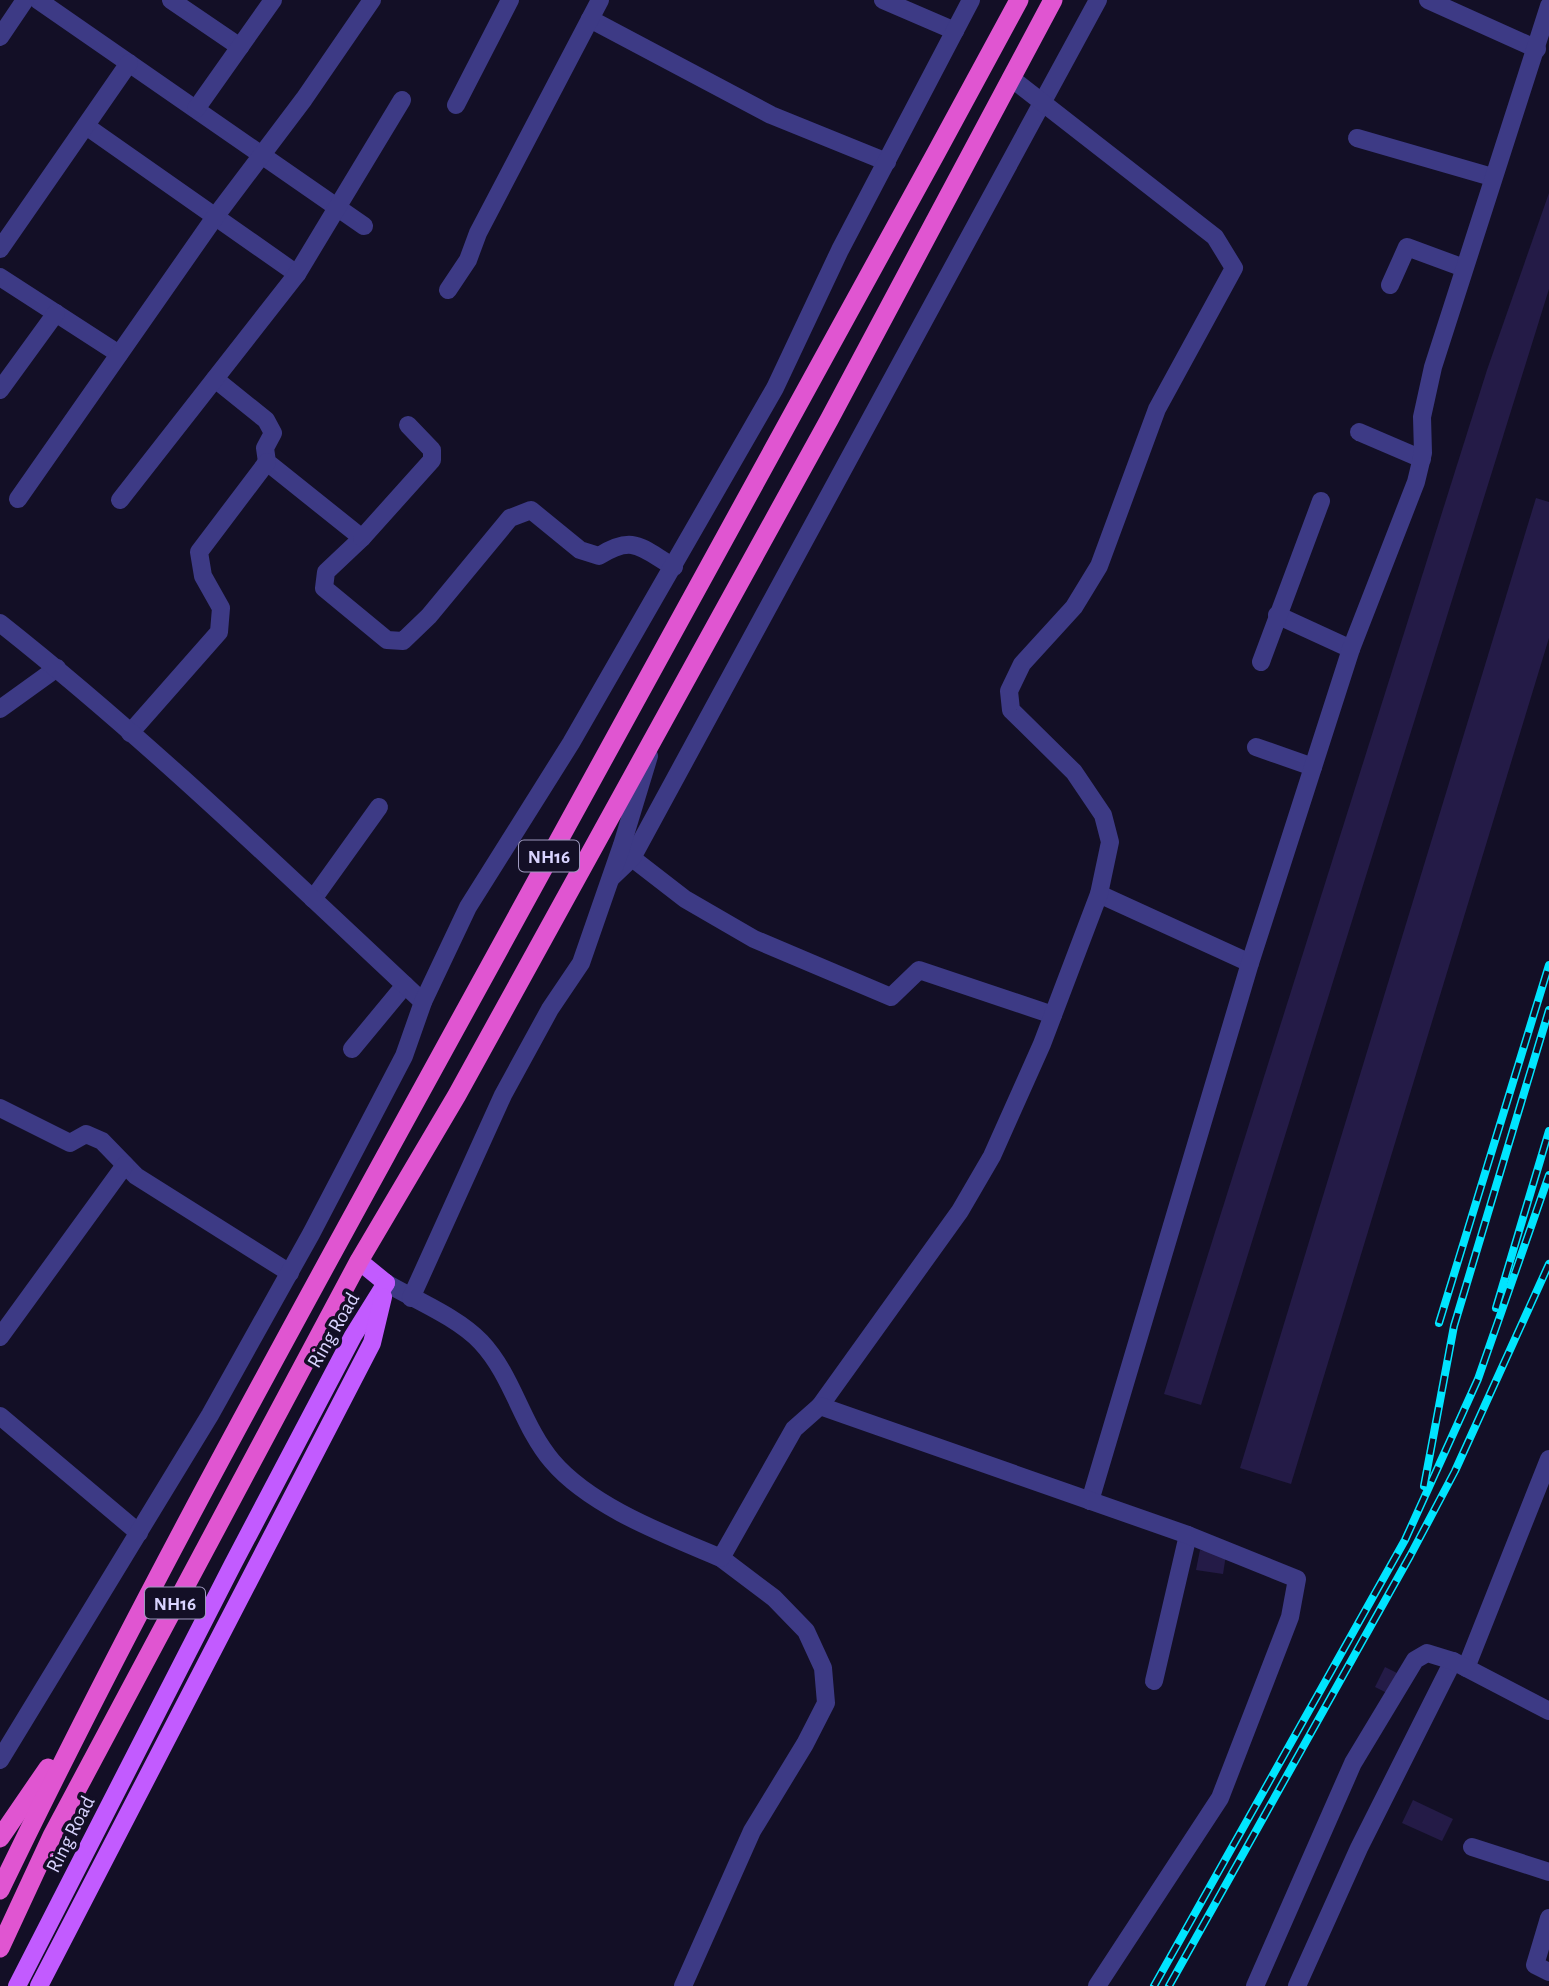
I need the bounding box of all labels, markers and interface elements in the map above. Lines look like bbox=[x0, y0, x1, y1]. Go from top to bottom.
road number: NH16 bbox=[519, 841, 579, 872]
street label: Ring Road bbox=[304, 1289, 363, 1371]
road number: NH16 bbox=[145, 1588, 205, 1618]
street label: Ring Road bbox=[42, 1792, 99, 1876]

